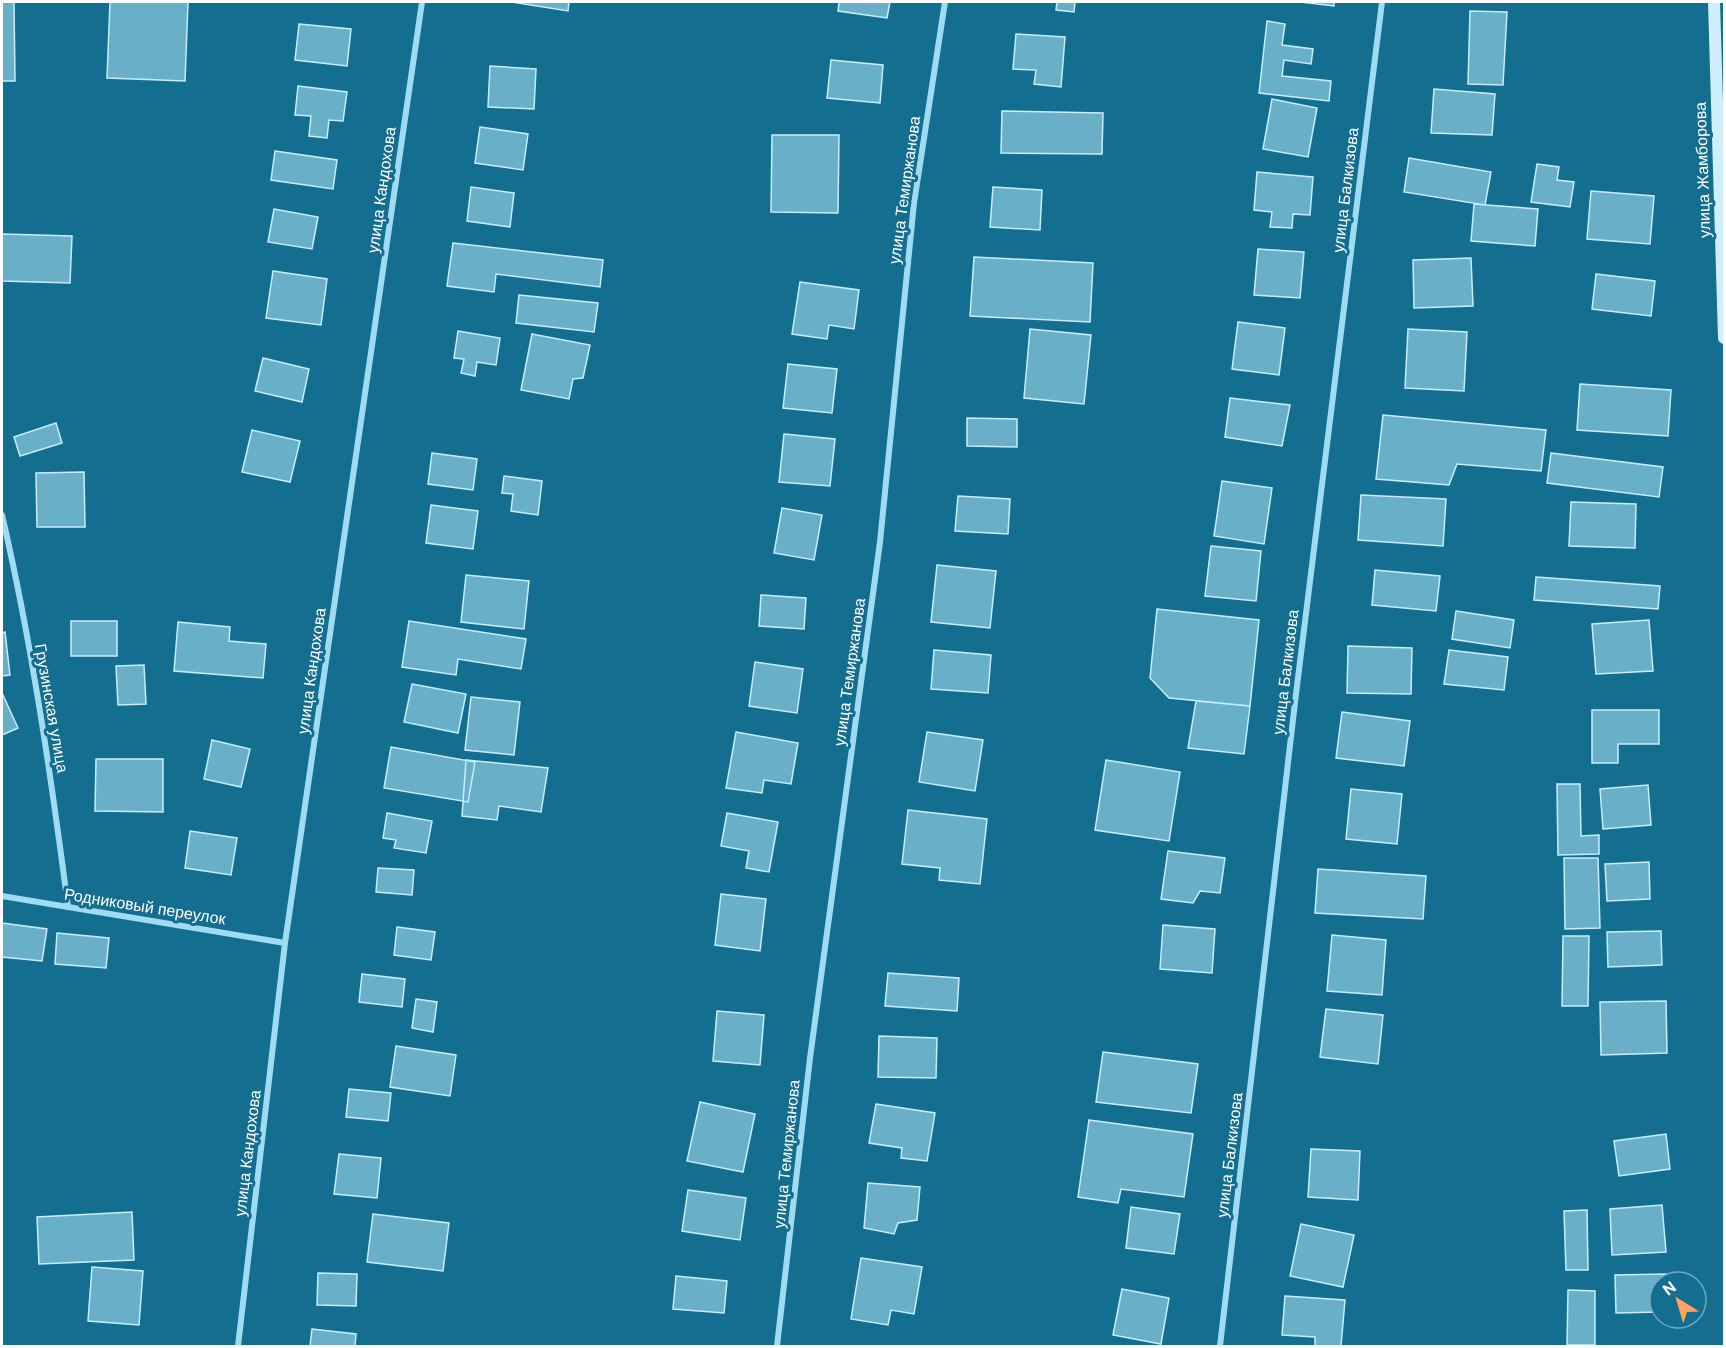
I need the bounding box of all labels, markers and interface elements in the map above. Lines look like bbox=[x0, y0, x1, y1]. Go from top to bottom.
street label: улица Жамборова bbox=[1690, 102, 1715, 238]
street label: улица Темиржанова bbox=[884, 115, 925, 266]
street label: улица Кандохова bbox=[362, 125, 401, 255]
street label: улица Балкизова bbox=[1327, 126, 1364, 254]
street label: улица Темиржанова bbox=[829, 597, 870, 748]
street label: улица Кандохова bbox=[292, 606, 331, 736]
street label: улица Балкизова bbox=[1267, 608, 1304, 736]
street label: Грузинская улица bbox=[30, 642, 73, 774]
street label: Родниковый переулок bbox=[63, 883, 228, 930]
street label: улица Темиржанова bbox=[768, 1079, 805, 1229]
street label: улица Кандохова bbox=[229, 1089, 266, 1218]
street label: улица Балкизова bbox=[1211, 1091, 1248, 1219]
north arrow bbox=[1648, 1270, 1708, 1330]
text: N bbox=[1658, 1277, 1680, 1300]

